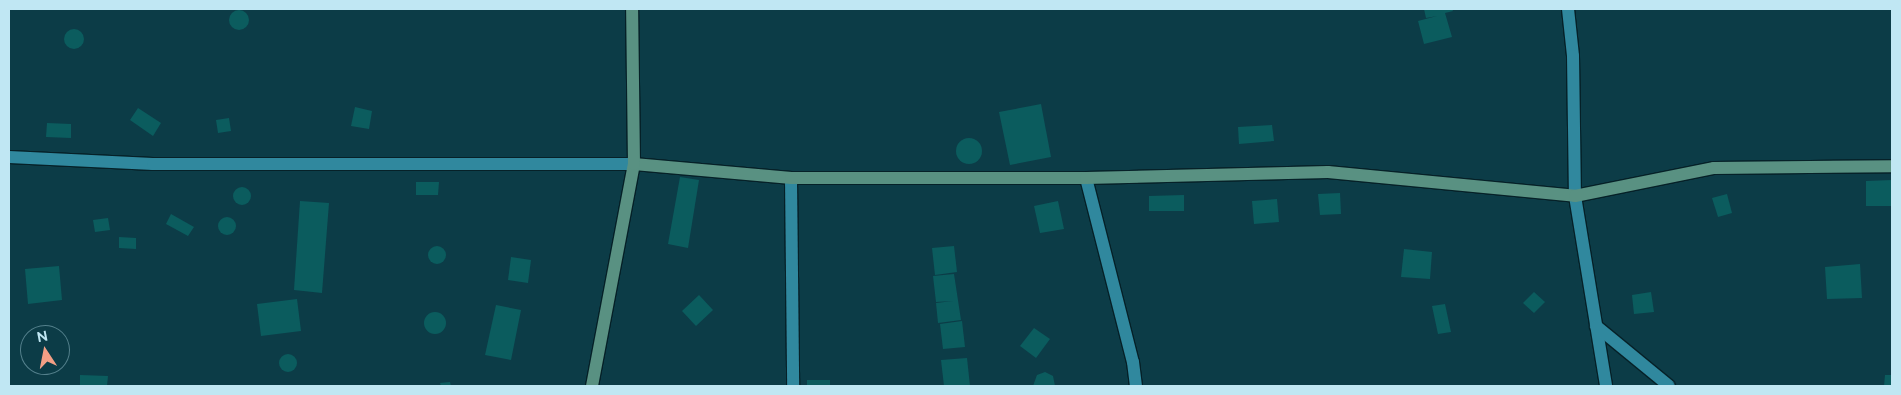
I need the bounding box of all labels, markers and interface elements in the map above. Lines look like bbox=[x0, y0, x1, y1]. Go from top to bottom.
north arrow bbox=[20, 325, 70, 375]
text: N bbox=[36, 327, 49, 345]

